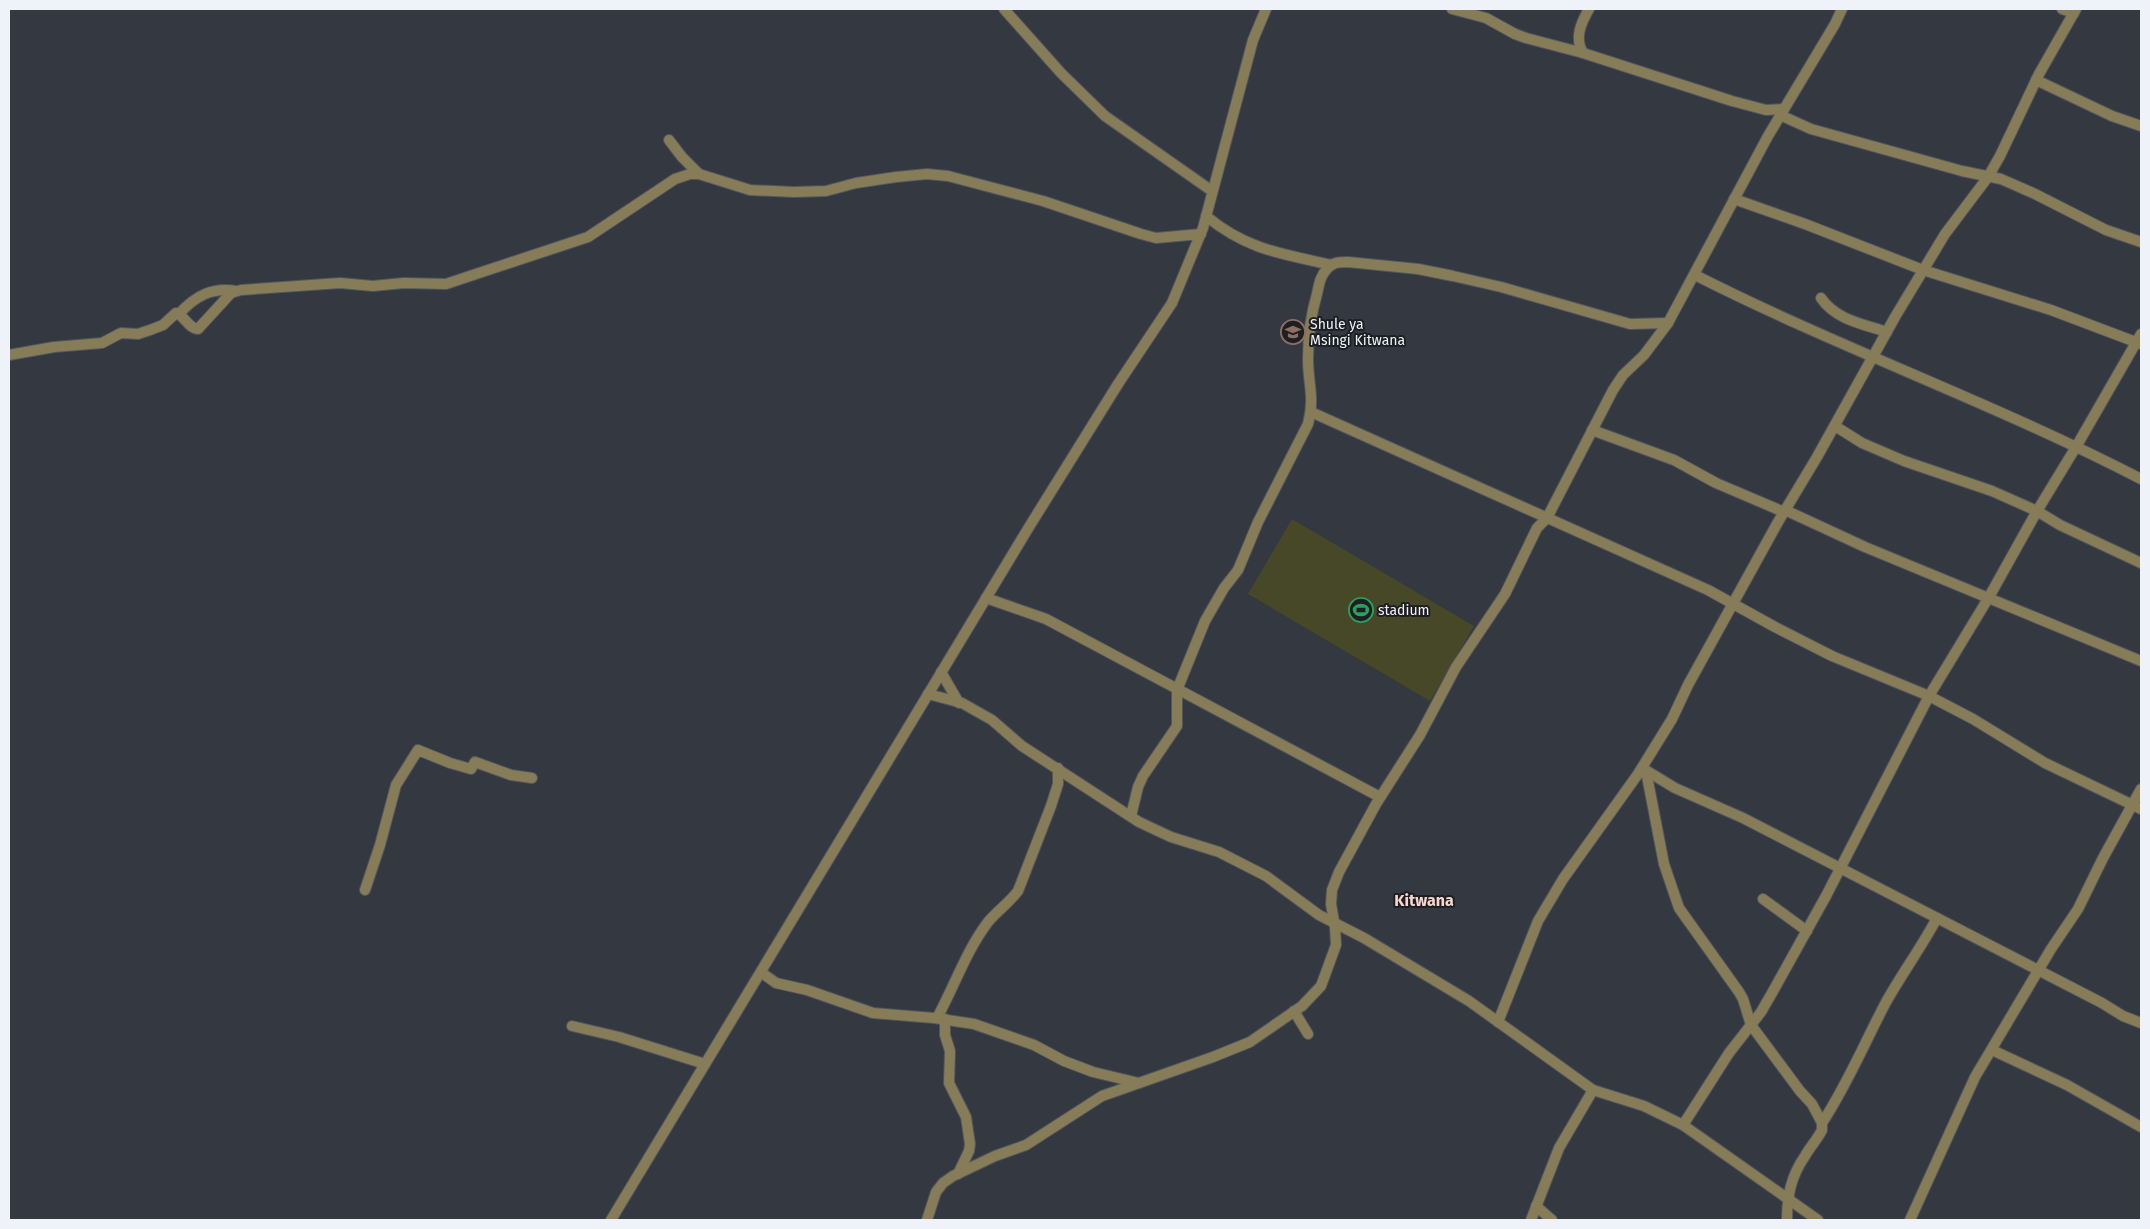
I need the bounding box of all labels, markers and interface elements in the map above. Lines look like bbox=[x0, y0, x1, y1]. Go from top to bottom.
place label: Shule ya Msingi Kitwana bbox=[1310, 316, 1405, 349]
school or university icon: Shule ya Msingi Kitwana bbox=[1280, 319, 1306, 345]
sports icon: stadium bbox=[1348, 597, 1374, 623]
place label: stadium bbox=[1378, 602, 1430, 619]
district label: Kitwana bbox=[1394, 891, 1454, 910]

